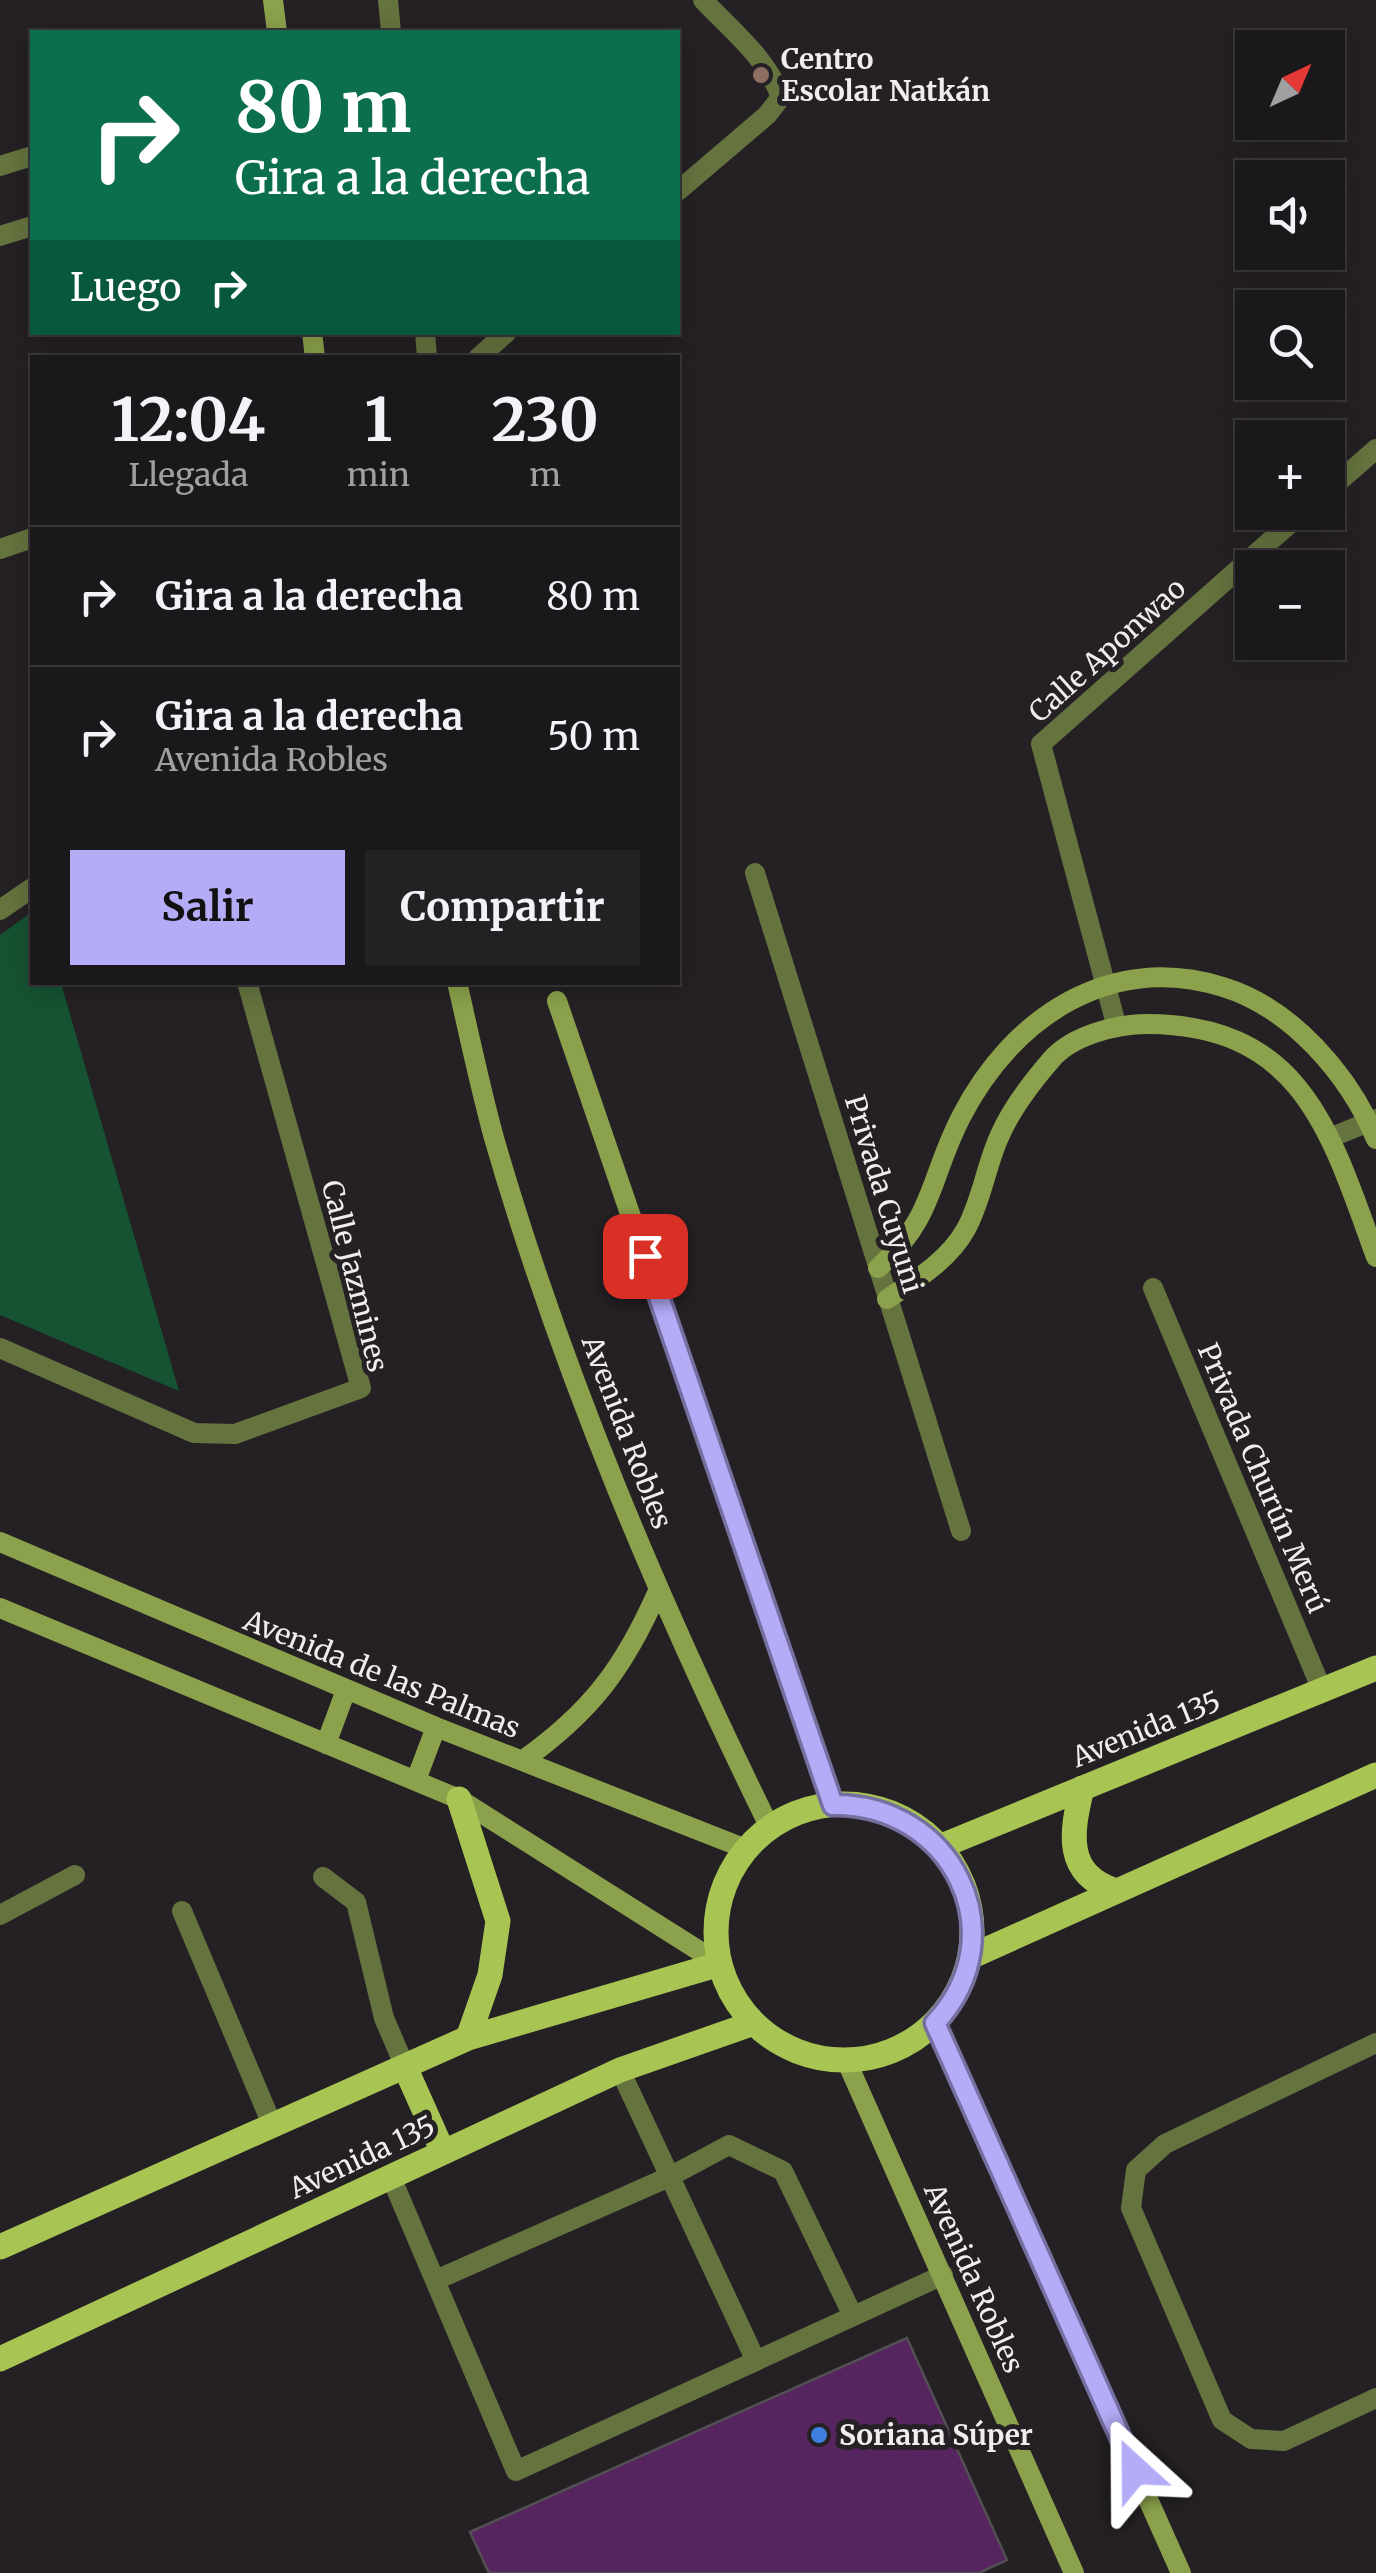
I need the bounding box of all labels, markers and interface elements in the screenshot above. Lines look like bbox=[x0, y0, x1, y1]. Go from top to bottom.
north arrow bbox=[1235, 30, 1345, 140]
map controls bbox=[1235, 30, 1345, 660]
place label: Centro Escolar Natkán bbox=[781, 41, 990, 109]
text: 80 m bbox=[235, 63, 411, 151]
marker: Centro Escolar Natkán bbox=[750, 64, 772, 86]
icon: right bbox=[70, 70, 200, 200]
text: Gira a la derecha bbox=[235, 150, 590, 206]
button: sound bbox=[1235, 160, 1345, 270]
icon: right bbox=[201, 260, 256, 315]
text: Luego bbox=[70, 264, 181, 311]
button: search bbox=[1235, 290, 1345, 400]
text: 12:04 bbox=[111, 382, 265, 457]
text: 1 bbox=[365, 382, 392, 457]
text: 230 bbox=[491, 382, 599, 457]
button: + bbox=[1235, 420, 1345, 530]
text: Llegada bbox=[128, 455, 248, 495]
text: min bbox=[347, 455, 410, 495]
text: m bbox=[529, 455, 561, 495]
button: − bbox=[1235, 550, 1345, 660]
icon: right bbox=[70, 569, 125, 624]
street label: Calle Aponwao bbox=[1021, 570, 1193, 730]
text: Gira a la derecha bbox=[155, 573, 463, 620]
text: 80 m bbox=[546, 573, 640, 620]
text: Gira a la derecha bbox=[155, 693, 463, 740]
icon: right bbox=[70, 709, 125, 764]
text: 50 m bbox=[547, 713, 640, 760]
text: Avenida Robles bbox=[155, 740, 388, 780]
button: Salir bbox=[70, 850, 345, 965]
button: Compartir bbox=[365, 850, 640, 965]
street label: Privada Cuyuni bbox=[837, 1090, 931, 1298]
street label: Calle Jazmines bbox=[314, 1176, 396, 1376]
pin bbox=[603, 1214, 688, 1299]
icon: arrive bbox=[618, 1229, 673, 1284]
street label: Avenida Robles bbox=[573, 1329, 680, 1534]
street label: Privada Churún Merú bbox=[1190, 1338, 1336, 1618]
street label: Avenida de las Palmas bbox=[237, 1602, 526, 1746]
street label: Avenida 135 bbox=[1065, 1683, 1226, 1776]
street label: Avenida 135 bbox=[282, 2107, 441, 2207]
street label: Avenida Robles bbox=[916, 2177, 1032, 2378]
place label: Soriana Súper bbox=[839, 2417, 1033, 2453]
position arrow bbox=[1083, 2418, 1187, 2522]
marker: Soriana Súper bbox=[808, 2424, 830, 2446]

